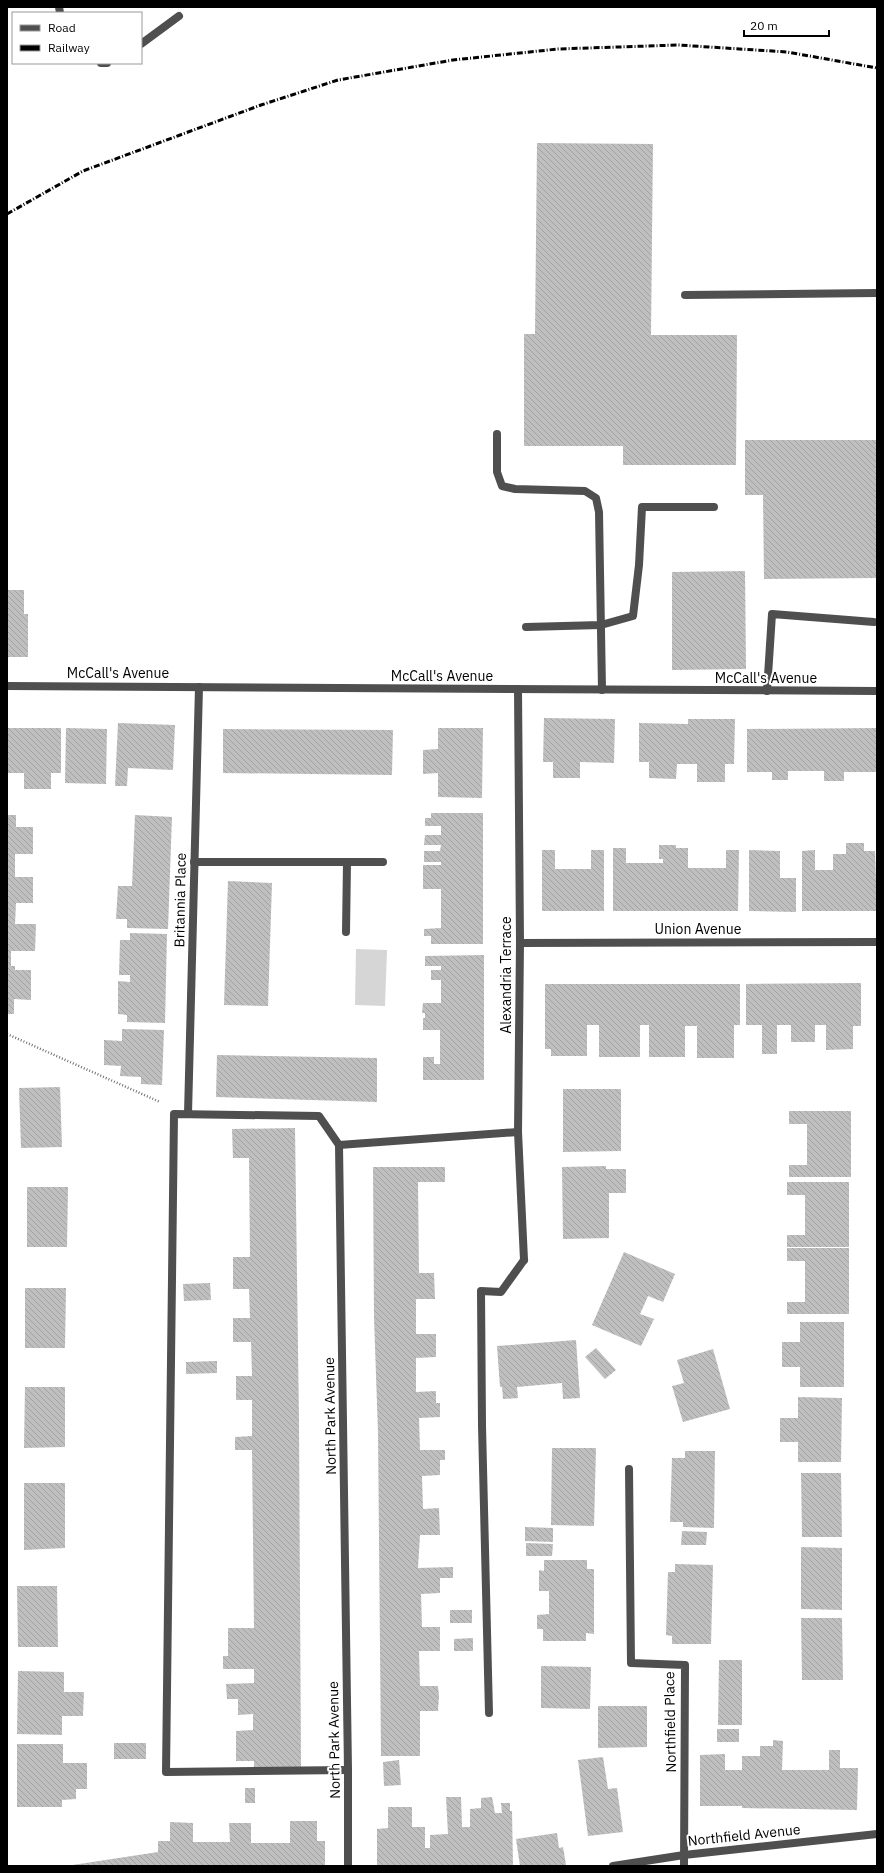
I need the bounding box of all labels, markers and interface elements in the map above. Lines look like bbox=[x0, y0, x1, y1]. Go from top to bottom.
legend bbox=[12, 12, 142, 64]
scale bar bbox=[744, 12, 829, 38]
text: 20 m bbox=[750, 18, 778, 33]
text: Road bbox=[48, 20, 76, 35]
text: Railway bbox=[48, 40, 90, 55]
street label: McCall's Avenue bbox=[67, 664, 170, 682]
street label: McCall's Avenue bbox=[391, 667, 494, 685]
street label: McCall's Avenue bbox=[715, 669, 818, 687]
street label: Britannia Place bbox=[170, 852, 190, 948]
street label: Alexandria Terrace bbox=[497, 916, 515, 1034]
street label: Union Avenue bbox=[655, 920, 742, 938]
street label: North Park Avenue bbox=[320, 1357, 340, 1475]
street label: Northfield Place bbox=[660, 1671, 680, 1773]
street label: North Park Avenue bbox=[324, 1681, 344, 1799]
street label: Northfield Avenue bbox=[687, 1820, 802, 1850]

